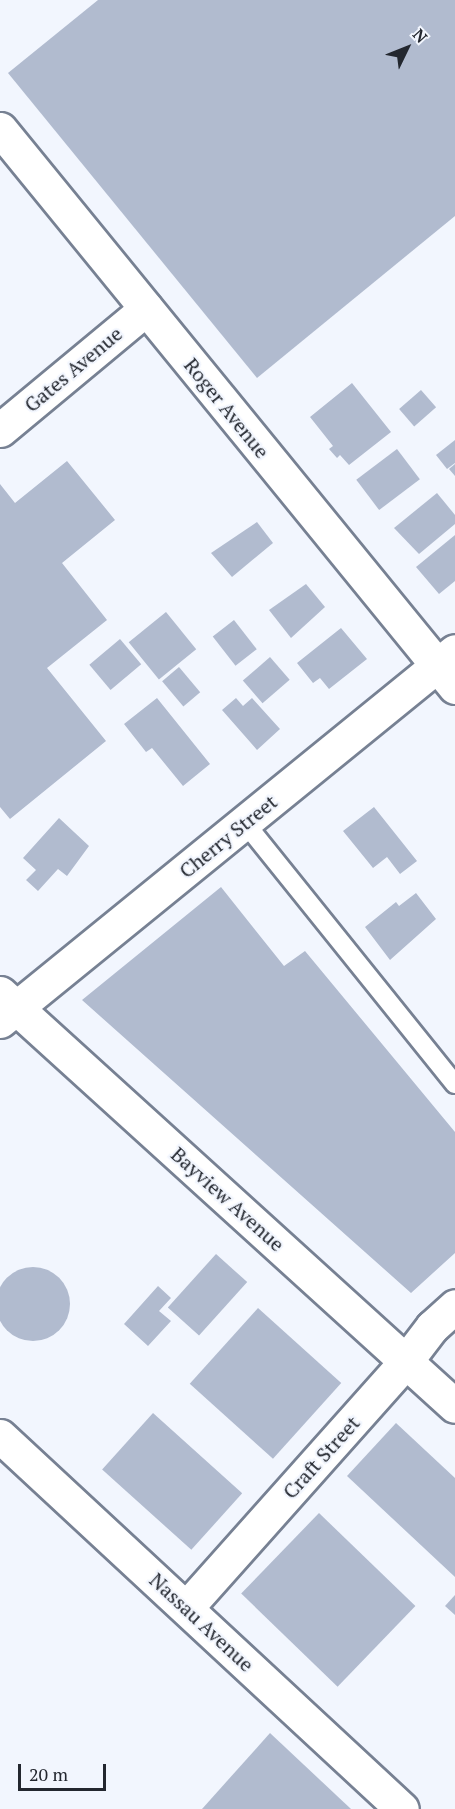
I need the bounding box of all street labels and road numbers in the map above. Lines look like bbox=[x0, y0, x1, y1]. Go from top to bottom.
street label: Gates Avenue bbox=[19, 321, 127, 417]
street label: Roger Avenue bbox=[179, 353, 275, 463]
street label: Cherry Street bbox=[174, 789, 282, 883]
street label: Bayview Avenue bbox=[166, 1142, 290, 1256]
street label: Craft Street bbox=[278, 1411, 364, 1503]
street label: Nassau Avenue bbox=[145, 1568, 259, 1676]

